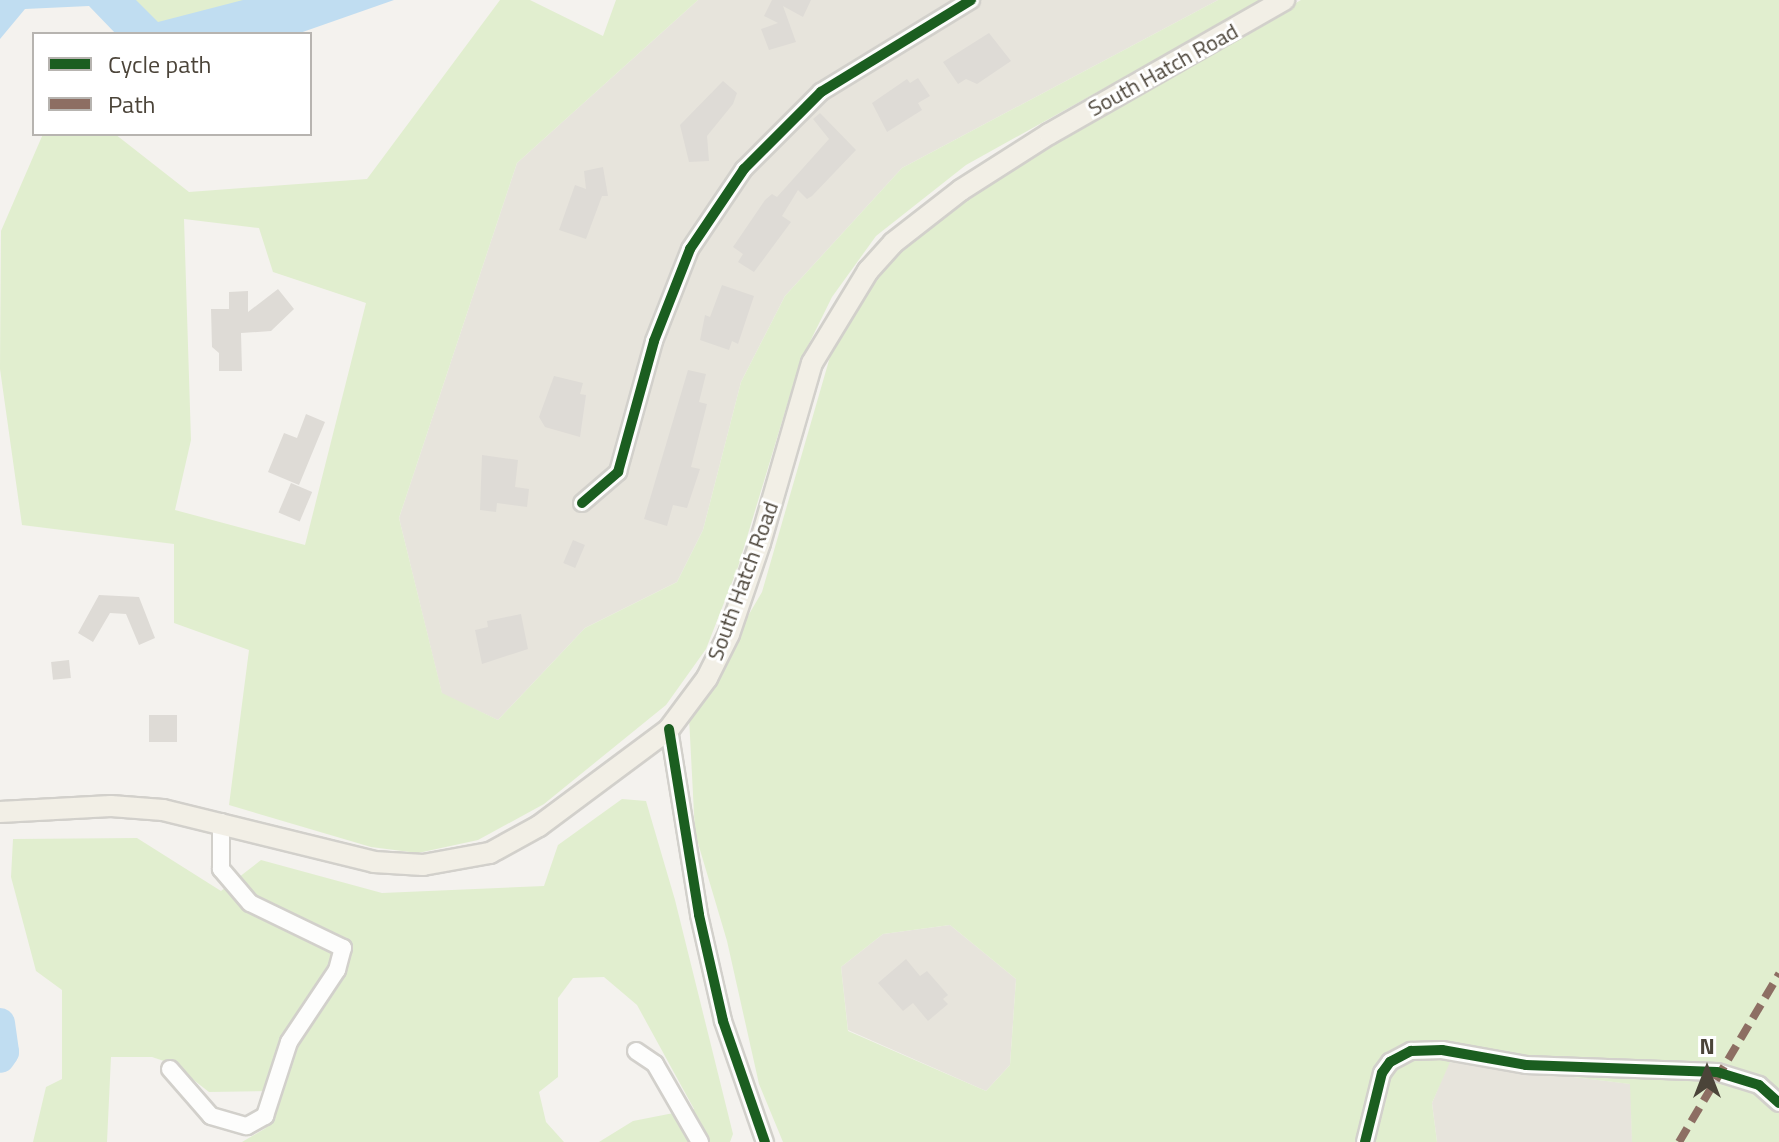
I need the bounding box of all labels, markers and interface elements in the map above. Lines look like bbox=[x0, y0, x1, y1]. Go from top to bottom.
street label: South Hatch Road bbox=[1084, 18, 1242, 122]
legend bbox=[32, 32, 312, 136]
text: Cycle path bbox=[108, 46, 211, 82]
text: Path bbox=[108, 86, 155, 122]
street label: South Hatch Road bbox=[702, 498, 784, 664]
text: N bbox=[1699, 1029, 1715, 1063]
north arrow bbox=[1667, 1030, 1747, 1110]

